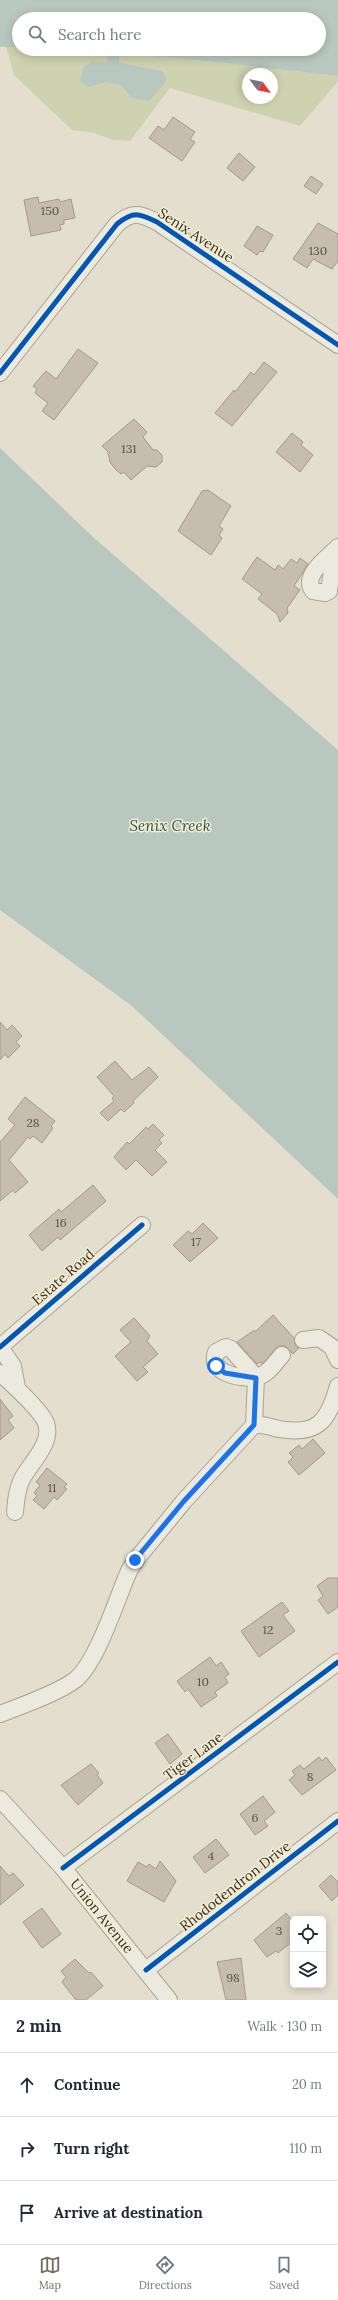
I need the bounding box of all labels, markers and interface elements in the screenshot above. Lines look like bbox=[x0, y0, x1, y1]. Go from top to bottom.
search box bbox=[12, 12, 326, 56]
icon: search bbox=[26, 23, 48, 45]
text: Search here bbox=[58, 25, 141, 44]
north arrow bbox=[242, 68, 278, 104]
house number: 150 bbox=[41, 203, 59, 218]
street label: Senix Avenue bbox=[155, 204, 238, 266]
house number: 130 bbox=[309, 243, 327, 258]
house number: 131 bbox=[121, 441, 137, 456]
water label: Senix Creek bbox=[130, 816, 211, 835]
house number: 28 bbox=[26, 1115, 40, 1130]
house number: 16 bbox=[55, 1215, 67, 1230]
house number: 17 bbox=[191, 1234, 201, 1249]
street label: Estate Road bbox=[28, 1245, 98, 1309]
route start bbox=[207, 1357, 225, 1375]
house number: 11 bbox=[48, 1480, 56, 1495]
route end bbox=[126, 1551, 144, 1569]
house number: 12 bbox=[263, 1622, 273, 1637]
house number: 10 bbox=[197, 1674, 209, 1689]
street label: Tiger Lane bbox=[160, 1728, 227, 1784]
house number: 8 bbox=[307, 1769, 314, 1784]
house number: 6 bbox=[252, 1810, 259, 1825]
street label: Rhododendron Drive bbox=[176, 1837, 294, 1935]
house number: 4 bbox=[208, 1848, 215, 1863]
street label: Union Avenue bbox=[66, 1875, 138, 1957]
map controls bbox=[290, 1916, 326, 1988]
button: locate bbox=[290, 1916, 326, 1952]
house number: 3 bbox=[276, 1923, 283, 1938]
button: layers bbox=[290, 1952, 326, 1988]
house number: 98 bbox=[226, 1970, 240, 1985]
text: 2 min bbox=[16, 2015, 62, 2037]
text: Walk · 130 m bbox=[247, 2018, 322, 2035]
icon: ahead bbox=[16, 2074, 38, 2096]
text: Continue bbox=[54, 2075, 120, 2094]
text: 20 m bbox=[292, 2076, 322, 2093]
icon: right bbox=[16, 2138, 38, 2160]
text: Turn right bbox=[54, 2139, 130, 2158]
text: 110 m bbox=[289, 2140, 322, 2157]
icon: arrive bbox=[16, 2202, 38, 2224]
text: Arrive at destination bbox=[54, 2203, 203, 2222]
tab: Map bbox=[39, 2254, 61, 2292]
tab: Directions bbox=[139, 2254, 192, 2292]
tab: Saved bbox=[269, 2254, 299, 2292]

